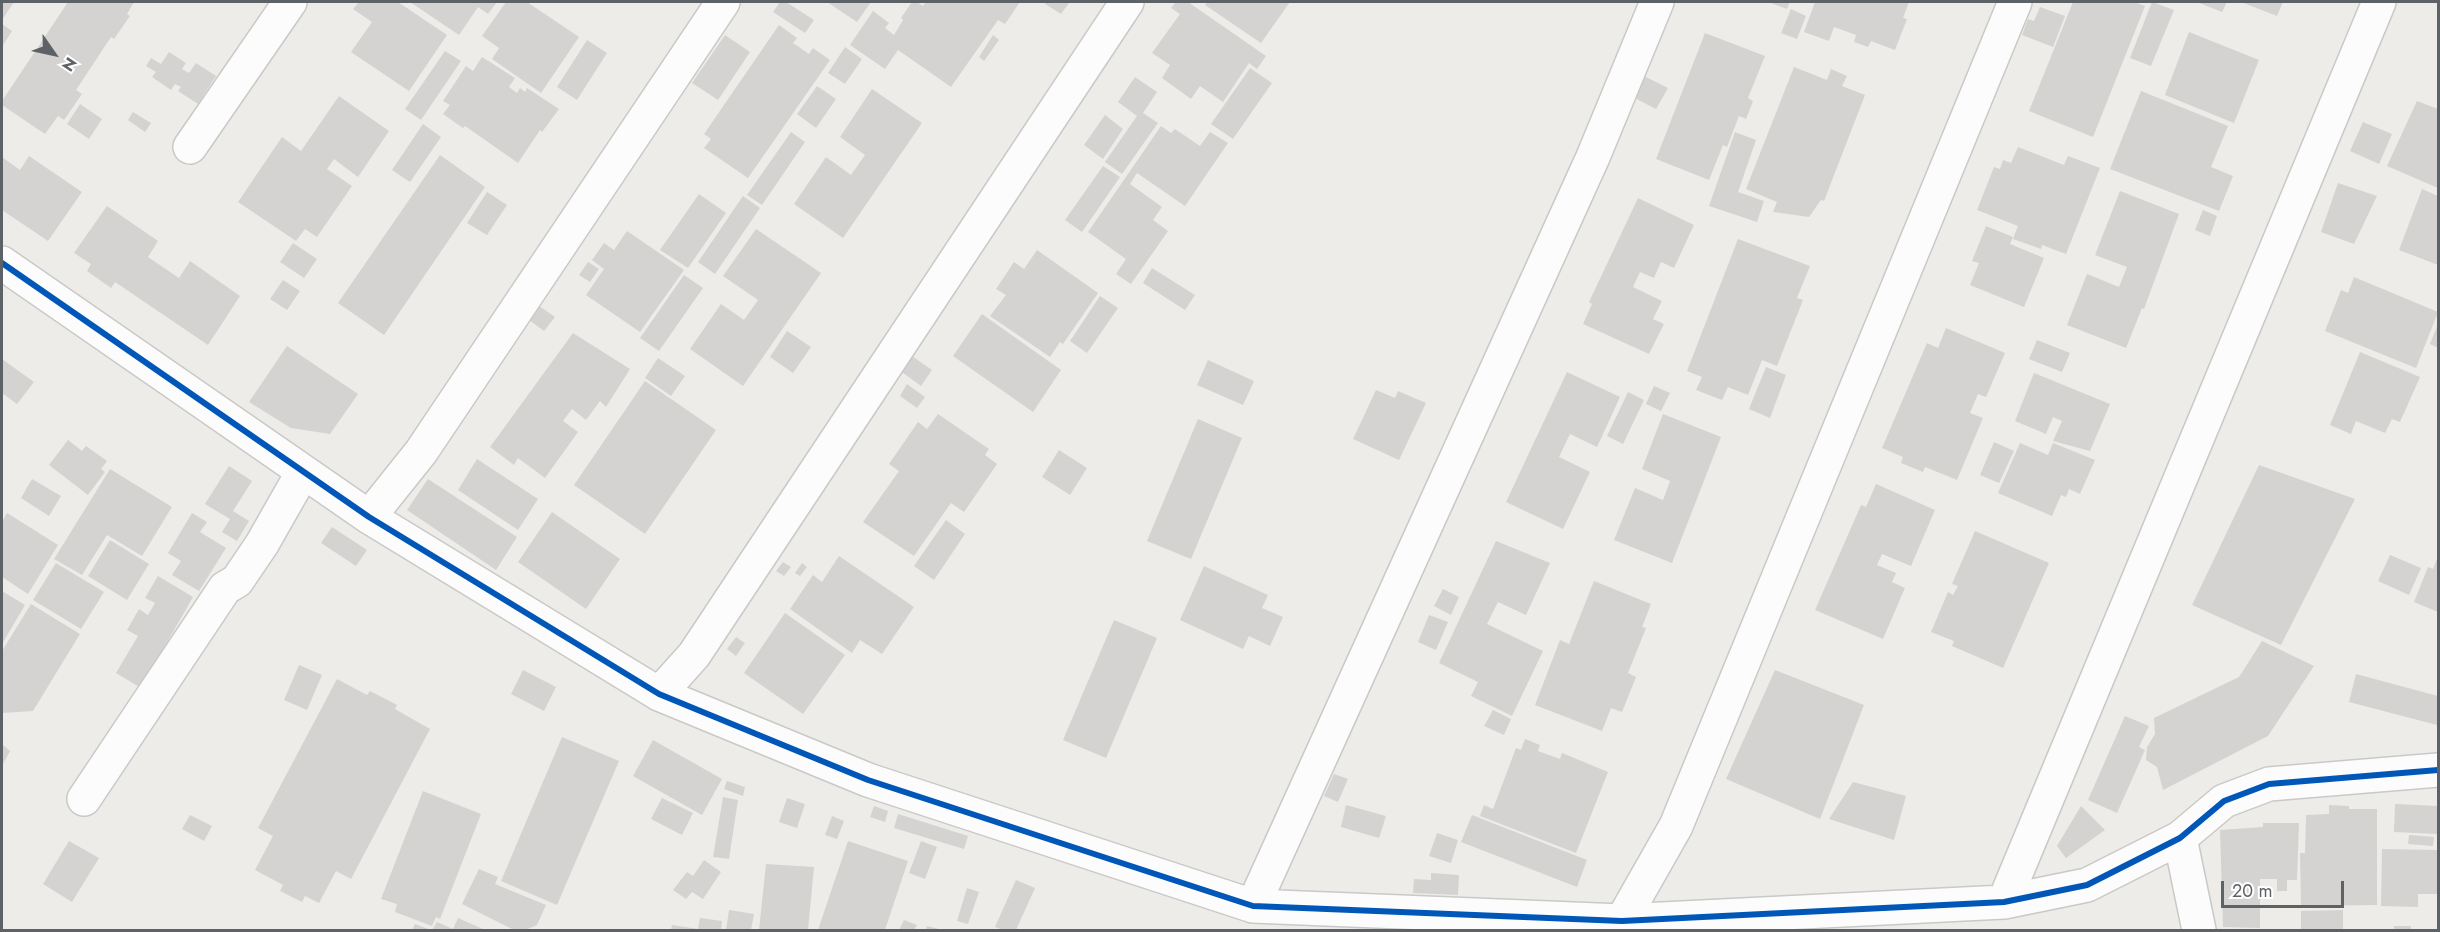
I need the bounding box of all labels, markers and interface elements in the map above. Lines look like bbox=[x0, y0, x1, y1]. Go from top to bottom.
north arrow bbox=[24, 24, 84, 84]
text: N bbox=[56, 53, 82, 76]
scale bar bbox=[2224, 869, 2347, 907]
text: 20 m bbox=[2232, 878, 2272, 904]

